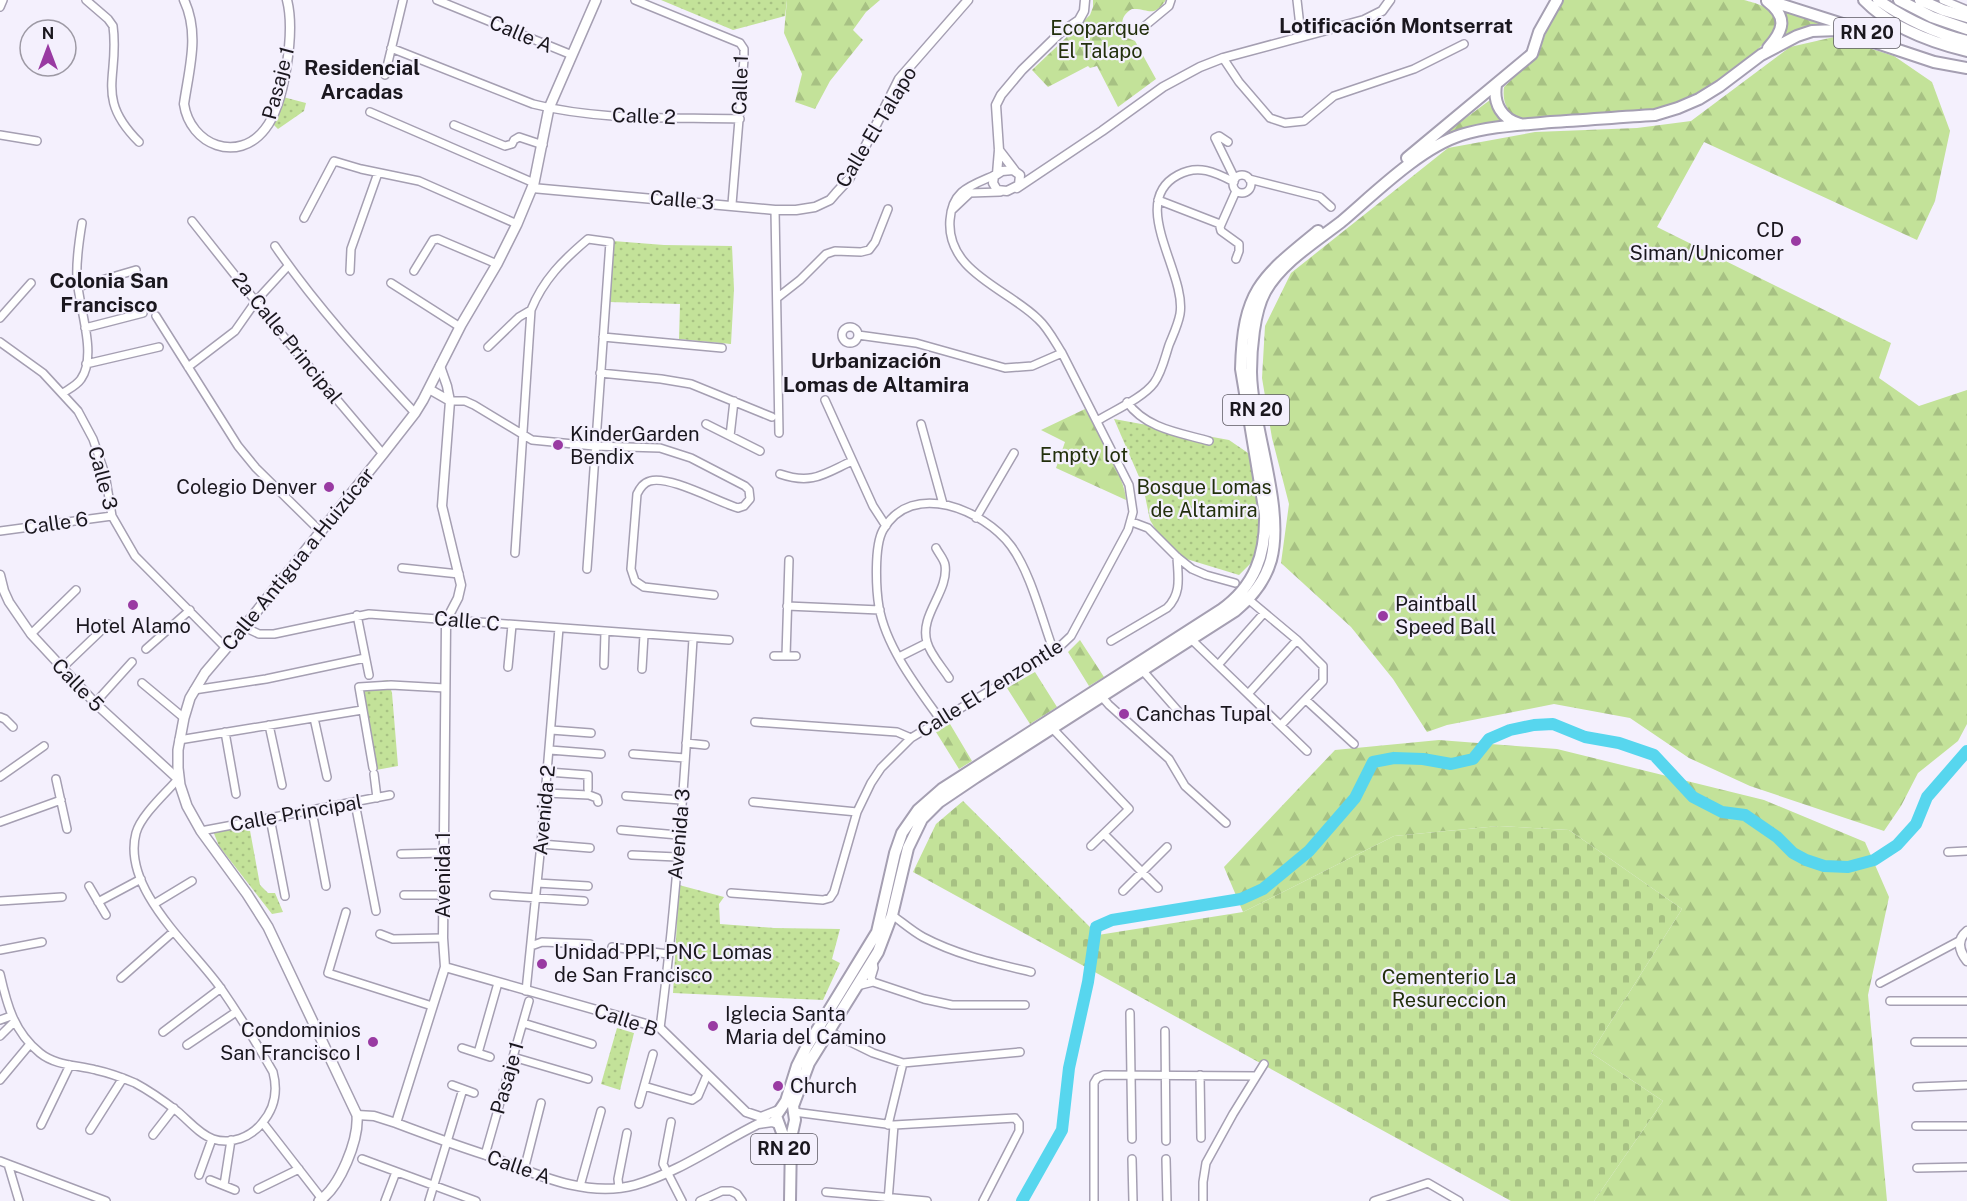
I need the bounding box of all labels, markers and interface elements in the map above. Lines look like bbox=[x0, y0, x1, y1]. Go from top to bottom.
street label: Calle A bbox=[486, 10, 556, 58]
district label: Lotificación Montserrat bbox=[1279, 13, 1513, 38]
park label: Ecoparque El Talapo bbox=[1050, 16, 1150, 63]
north arrow bbox=[18, 18, 78, 78]
road number: RN 20 bbox=[1834, 18, 1900, 48]
text: N bbox=[42, 24, 54, 43]
street label: Pasaje 1 bbox=[257, 44, 299, 122]
street label: Calle 1 bbox=[727, 54, 753, 116]
district label: Residencial Arcadas bbox=[304, 55, 420, 104]
street label: Calle El Talapo bbox=[830, 62, 922, 192]
street label: Calle 2 bbox=[612, 103, 676, 129]
street label: Calle 3 bbox=[649, 185, 715, 215]
place label: CD Siman/Unicomer bbox=[1630, 218, 1784, 265]
marker: CD Siman/Unicomer bbox=[1789, 234, 1803, 248]
district label: Colonia San Francisco bbox=[50, 268, 169, 317]
street label: 2a Calle Principal bbox=[227, 268, 347, 408]
district label: Urbanización Lomas de Altamira bbox=[783, 348, 969, 397]
road number: RN 20 bbox=[1223, 395, 1289, 425]
place label: KinderGarden Bendix bbox=[570, 422, 700, 469]
marker: KinderGarden Bendix bbox=[551, 438, 565, 452]
park label: Empty lot bbox=[1040, 443, 1128, 467]
street label: Calle 3 bbox=[83, 444, 123, 512]
street label: Calle Antigua a Huizúcar bbox=[217, 463, 379, 655]
place label: Colegio Denver bbox=[176, 475, 317, 499]
park label: Bosque Lomas de Altamira bbox=[1136, 475, 1272, 522]
marker: Colegio Denver bbox=[322, 480, 336, 494]
street label: Calle 6 bbox=[22, 507, 90, 539]
place label: Paintball Speed Ball bbox=[1395, 592, 1496, 639]
marker: Hotel Alamo bbox=[126, 598, 140, 612]
street label: Calle C bbox=[433, 606, 501, 636]
marker: Paintball Speed Ball bbox=[1376, 609, 1390, 623]
place label: Hotel Alamo bbox=[75, 614, 191, 638]
street label: Calle El Zenzontle bbox=[913, 634, 1067, 742]
street label: Calle 5 bbox=[47, 653, 109, 717]
place label: Canchas Tupal bbox=[1136, 702, 1272, 726]
marker: Canchas Tupal bbox=[1117, 707, 1131, 721]
street label: Avenida 2 bbox=[528, 764, 560, 856]
street label: Avenida 3 bbox=[663, 788, 695, 880]
street label: Calle Principal bbox=[228, 790, 364, 836]
street label: Avenida 1 bbox=[431, 832, 455, 918]
place label: Unidad PPI, PNC Lomas de San Francisco bbox=[554, 940, 772, 987]
marker: Unidad PPI, PNC Lomas de San Francisco bbox=[535, 957, 549, 971]
park label: Cementerio La Resureccion bbox=[1382, 965, 1516, 1012]
street label: Calle B bbox=[591, 998, 661, 1042]
place label: Iglecia Santa Maria del Camino bbox=[725, 1002, 886, 1049]
place label: Condominios San Francisco I bbox=[220, 1018, 361, 1065]
marker: Iglecia Santa Maria del Camino bbox=[706, 1019, 720, 1033]
marker: Condominios San Francisco I bbox=[366, 1035, 380, 1049]
street label: Pasaje 1 bbox=[485, 1039, 529, 1117]
place label: Church bbox=[790, 1074, 857, 1098]
marker: Church bbox=[771, 1079, 785, 1093]
road number: RN 20 bbox=[751, 1134, 817, 1164]
street label: Calle A bbox=[484, 1145, 554, 1189]

